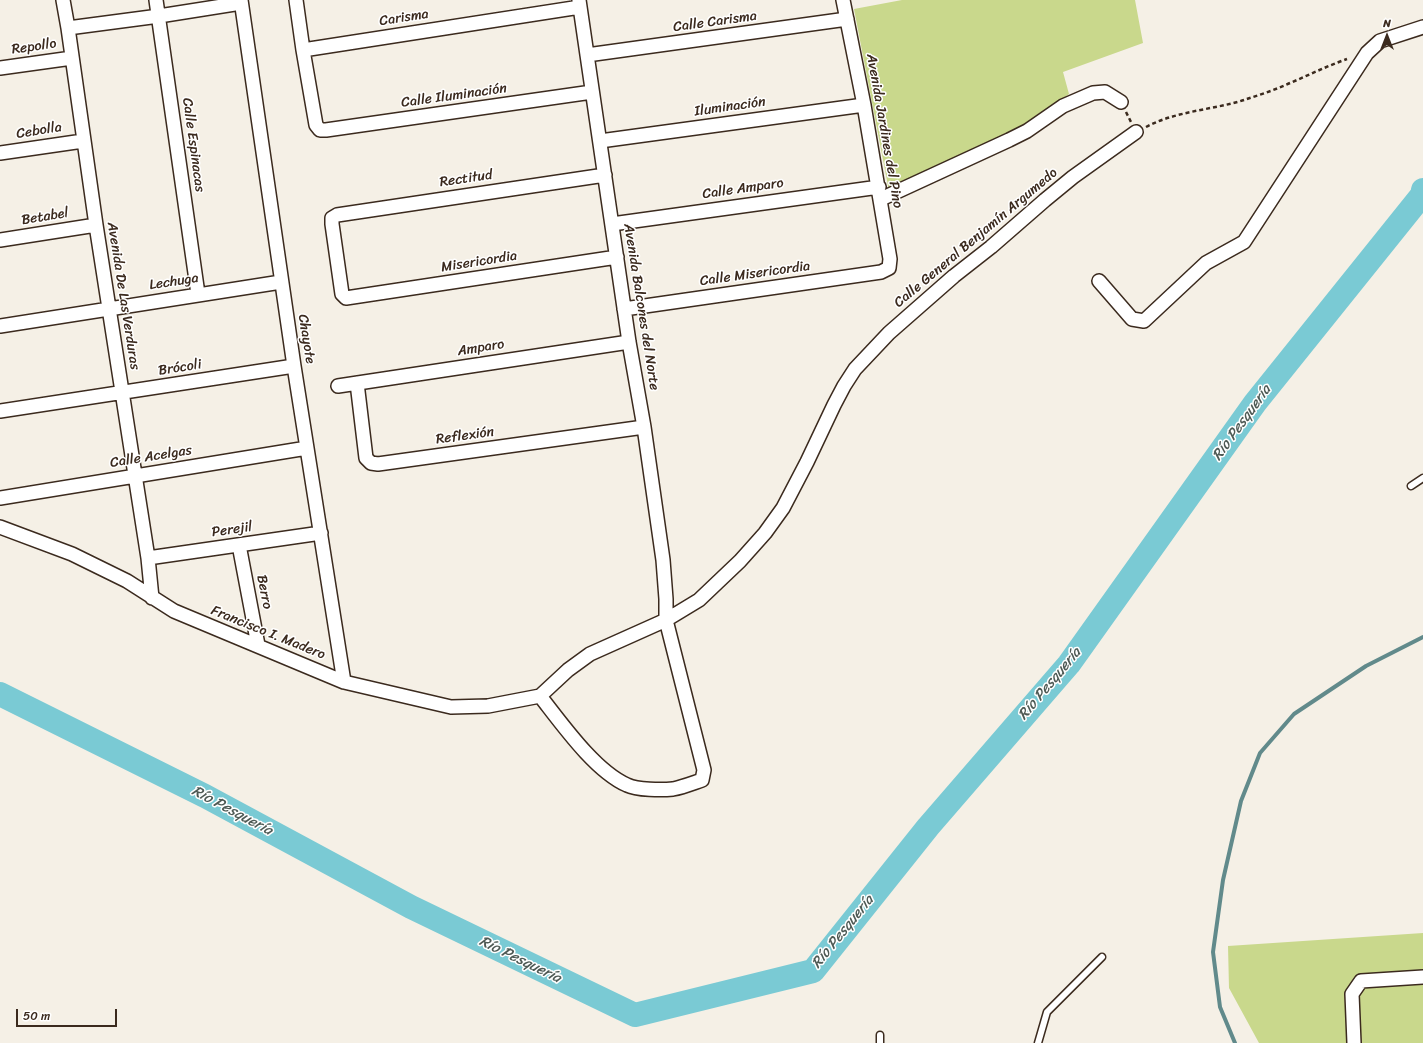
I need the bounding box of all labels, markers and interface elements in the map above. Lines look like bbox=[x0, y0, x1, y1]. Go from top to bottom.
street label: Carisma bbox=[378, 6, 430, 30]
street label: Calle Carisma bbox=[672, 8, 758, 36]
text: N bbox=[1383, 14, 1391, 33]
north arrow bbox=[1367, 16, 1407, 56]
street label: Repollo bbox=[10, 36, 58, 58]
street label: Avenida Jardines del Pino bbox=[862, 52, 906, 210]
street label: Calle Iluminación bbox=[400, 80, 508, 112]
street label: Iluminación bbox=[693, 94, 767, 120]
street label: Calle Espinacas bbox=[178, 97, 208, 193]
street label: Cebolla bbox=[15, 119, 63, 143]
street label: Calle General Benjamín Argumedo bbox=[891, 165, 1061, 311]
street label: Rectitud bbox=[438, 167, 494, 191]
street label: Calle Amparo bbox=[701, 175, 785, 203]
street label: Betabel bbox=[20, 205, 70, 229]
street label: Avenida De Las Verduras bbox=[103, 221, 143, 371]
street label: Avenida Balcones del Norte bbox=[620, 222, 662, 392]
street label: Misericordia bbox=[440, 248, 518, 276]
street label: Calle Misericordia bbox=[699, 258, 811, 290]
street label: Lechuga bbox=[148, 270, 200, 294]
street label: Chayote bbox=[294, 313, 318, 365]
street label: Amparo bbox=[456, 336, 506, 360]
street label: Brócoli bbox=[157, 356, 203, 380]
water label: Río Pesquería bbox=[1209, 382, 1275, 464]
street label: Reflexión bbox=[435, 424, 495, 448]
street label: Calle Acelgas bbox=[109, 442, 193, 472]
street label: Perejil bbox=[211, 519, 253, 541]
street label: Berro bbox=[252, 573, 276, 611]
street label: Francisco I. Madero bbox=[208, 602, 328, 664]
water label: Río Pesquería bbox=[1015, 644, 1085, 724]
water label: Río Pesquería bbox=[189, 782, 275, 840]
water label: Río Pesquería bbox=[808, 892, 878, 972]
water label: Río Pesquería bbox=[476, 932, 564, 988]
scale bar bbox=[18, 1001, 119, 1027]
text: 50 m bbox=[23, 1005, 50, 1027]

